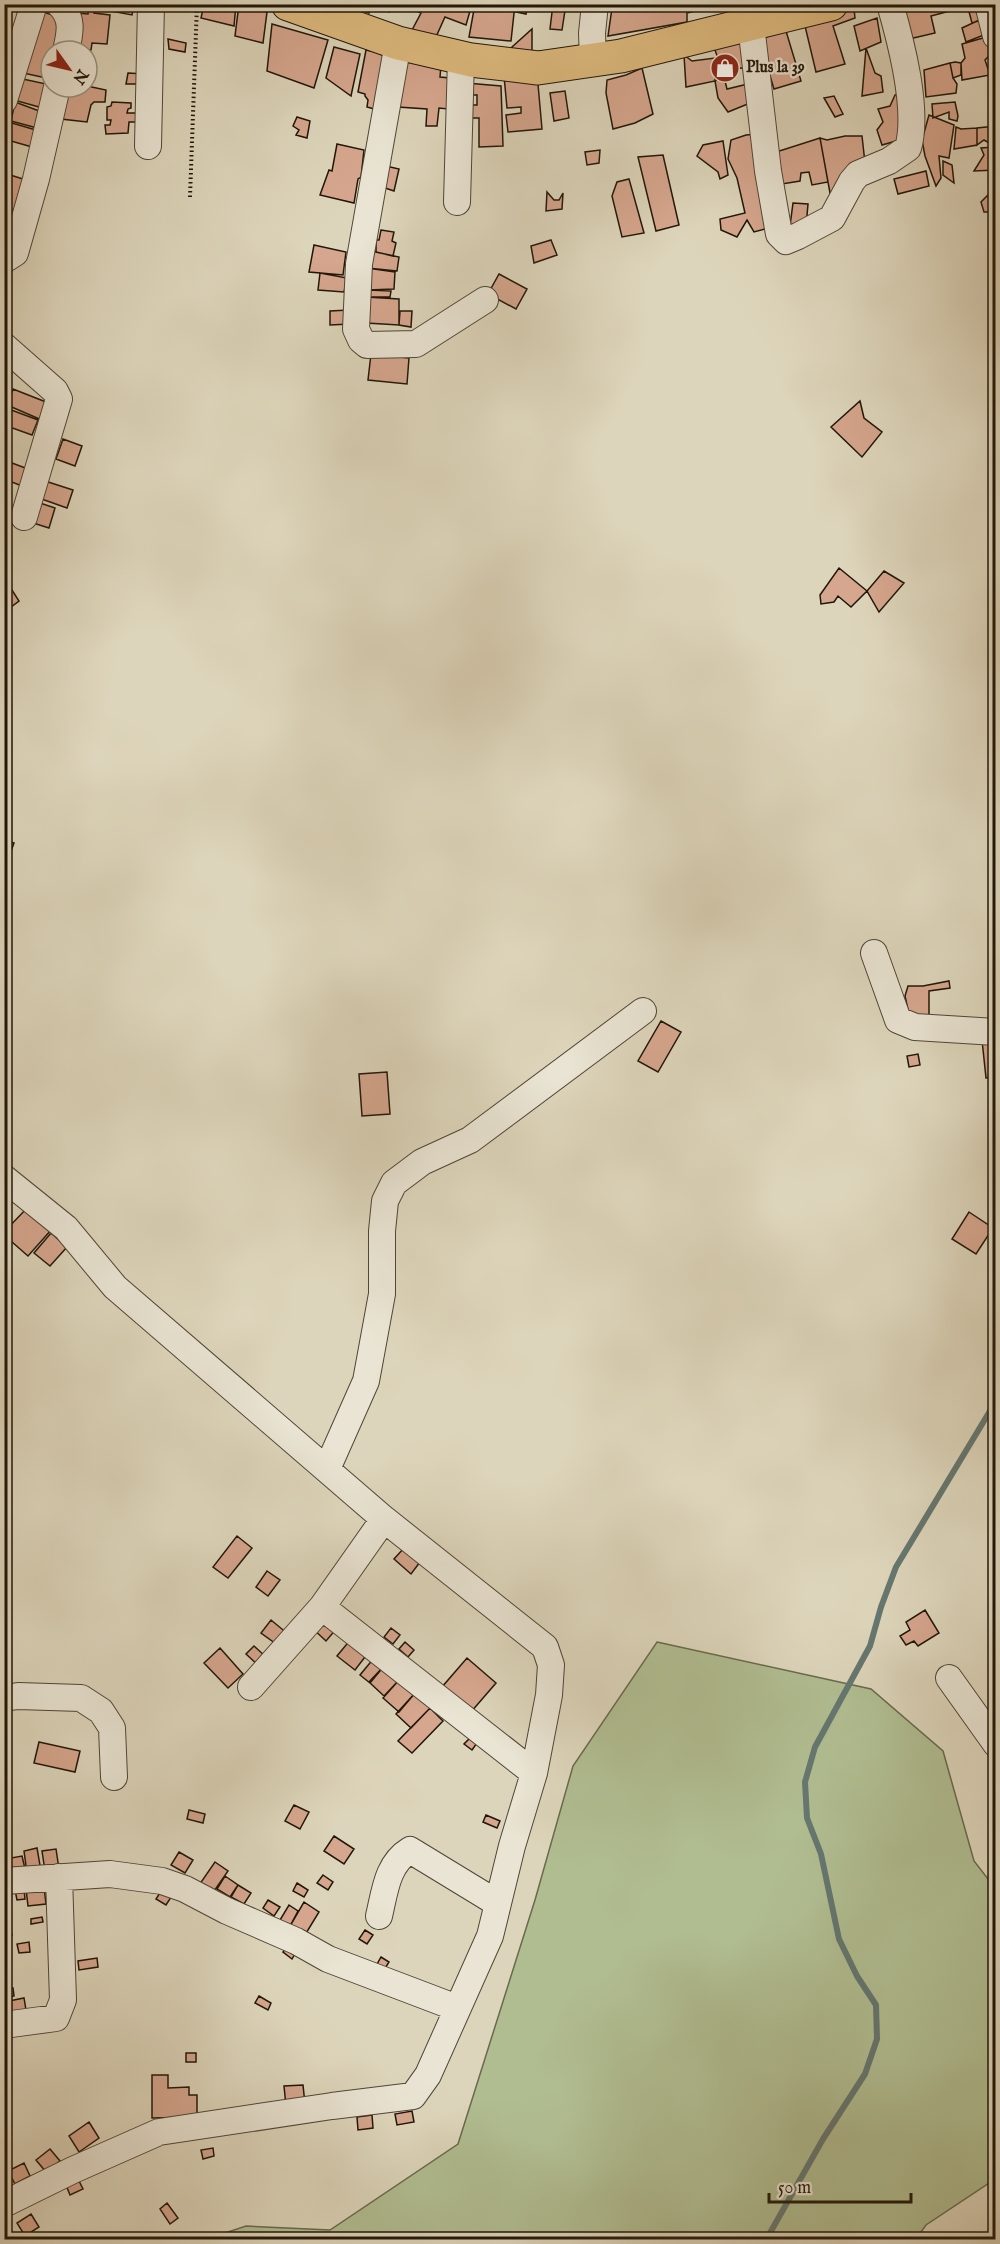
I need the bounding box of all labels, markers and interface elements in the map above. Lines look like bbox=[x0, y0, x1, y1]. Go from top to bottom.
north arrow bbox=[39, 39, 99, 99]
shop icon: Plus la 39 bbox=[709, 52, 741, 84]
place label: Plus la 39 bbox=[746, 58, 805, 78]
text: N bbox=[68, 64, 92, 88]
scale bar bbox=[769, 2166, 912, 2204]
text: 50 m bbox=[778, 2177, 811, 2200]

